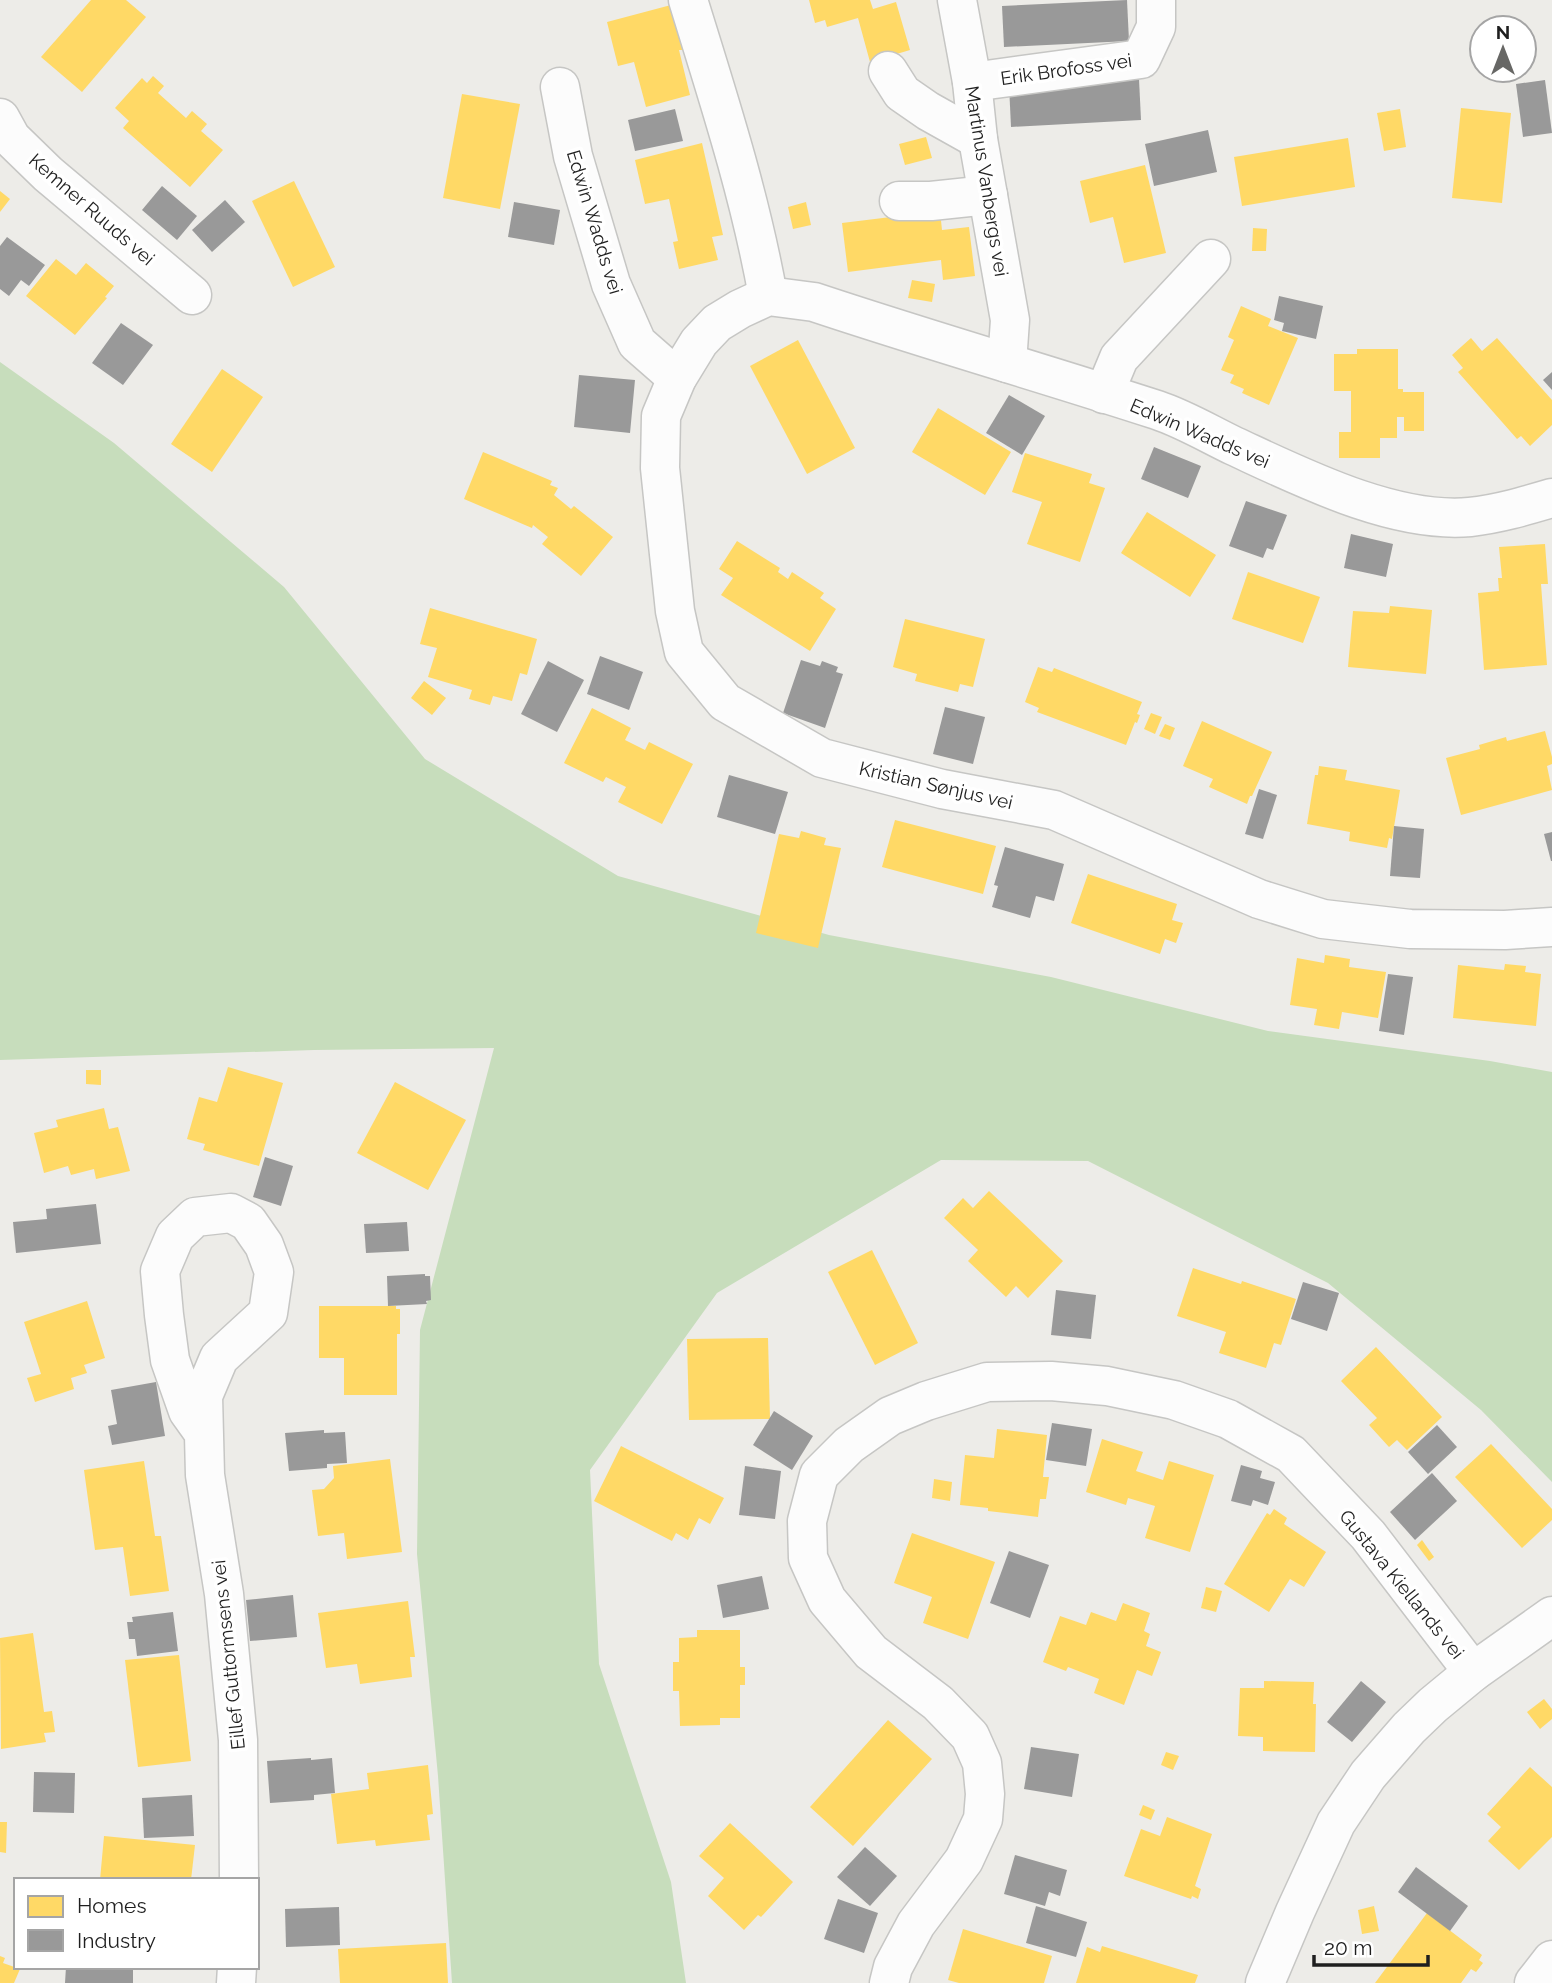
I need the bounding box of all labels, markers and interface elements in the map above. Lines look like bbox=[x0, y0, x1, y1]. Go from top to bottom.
north arrow bbox=[1468, 14, 1538, 84]
text: N bbox=[1496, 21, 1510, 43]
street label: Erik Brofoss vei bbox=[999, 49, 1133, 89]
street label: Martinus Vanbergs vei bbox=[961, 84, 1013, 278]
street label: Edwin Wadds vei bbox=[563, 147, 627, 297]
street label: Kemner Ruuds vei bbox=[25, 149, 159, 269]
street label: Edwin Wadds vei bbox=[1127, 394, 1273, 472]
street label: Kristian Sønjus vei bbox=[857, 757, 1015, 813]
street label: Gustava Kiellands vei bbox=[1335, 1505, 1469, 1663]
street label: Eillef Guttormsens vei bbox=[207, 1559, 249, 1751]
legend bbox=[14, 1878, 259, 1969]
text: Homes bbox=[77, 1893, 147, 1918]
scale bar bbox=[1314, 1924, 1428, 1968]
text: Industry bbox=[77, 1928, 156, 1953]
text: 20 m bbox=[1324, 1935, 1372, 1960]

